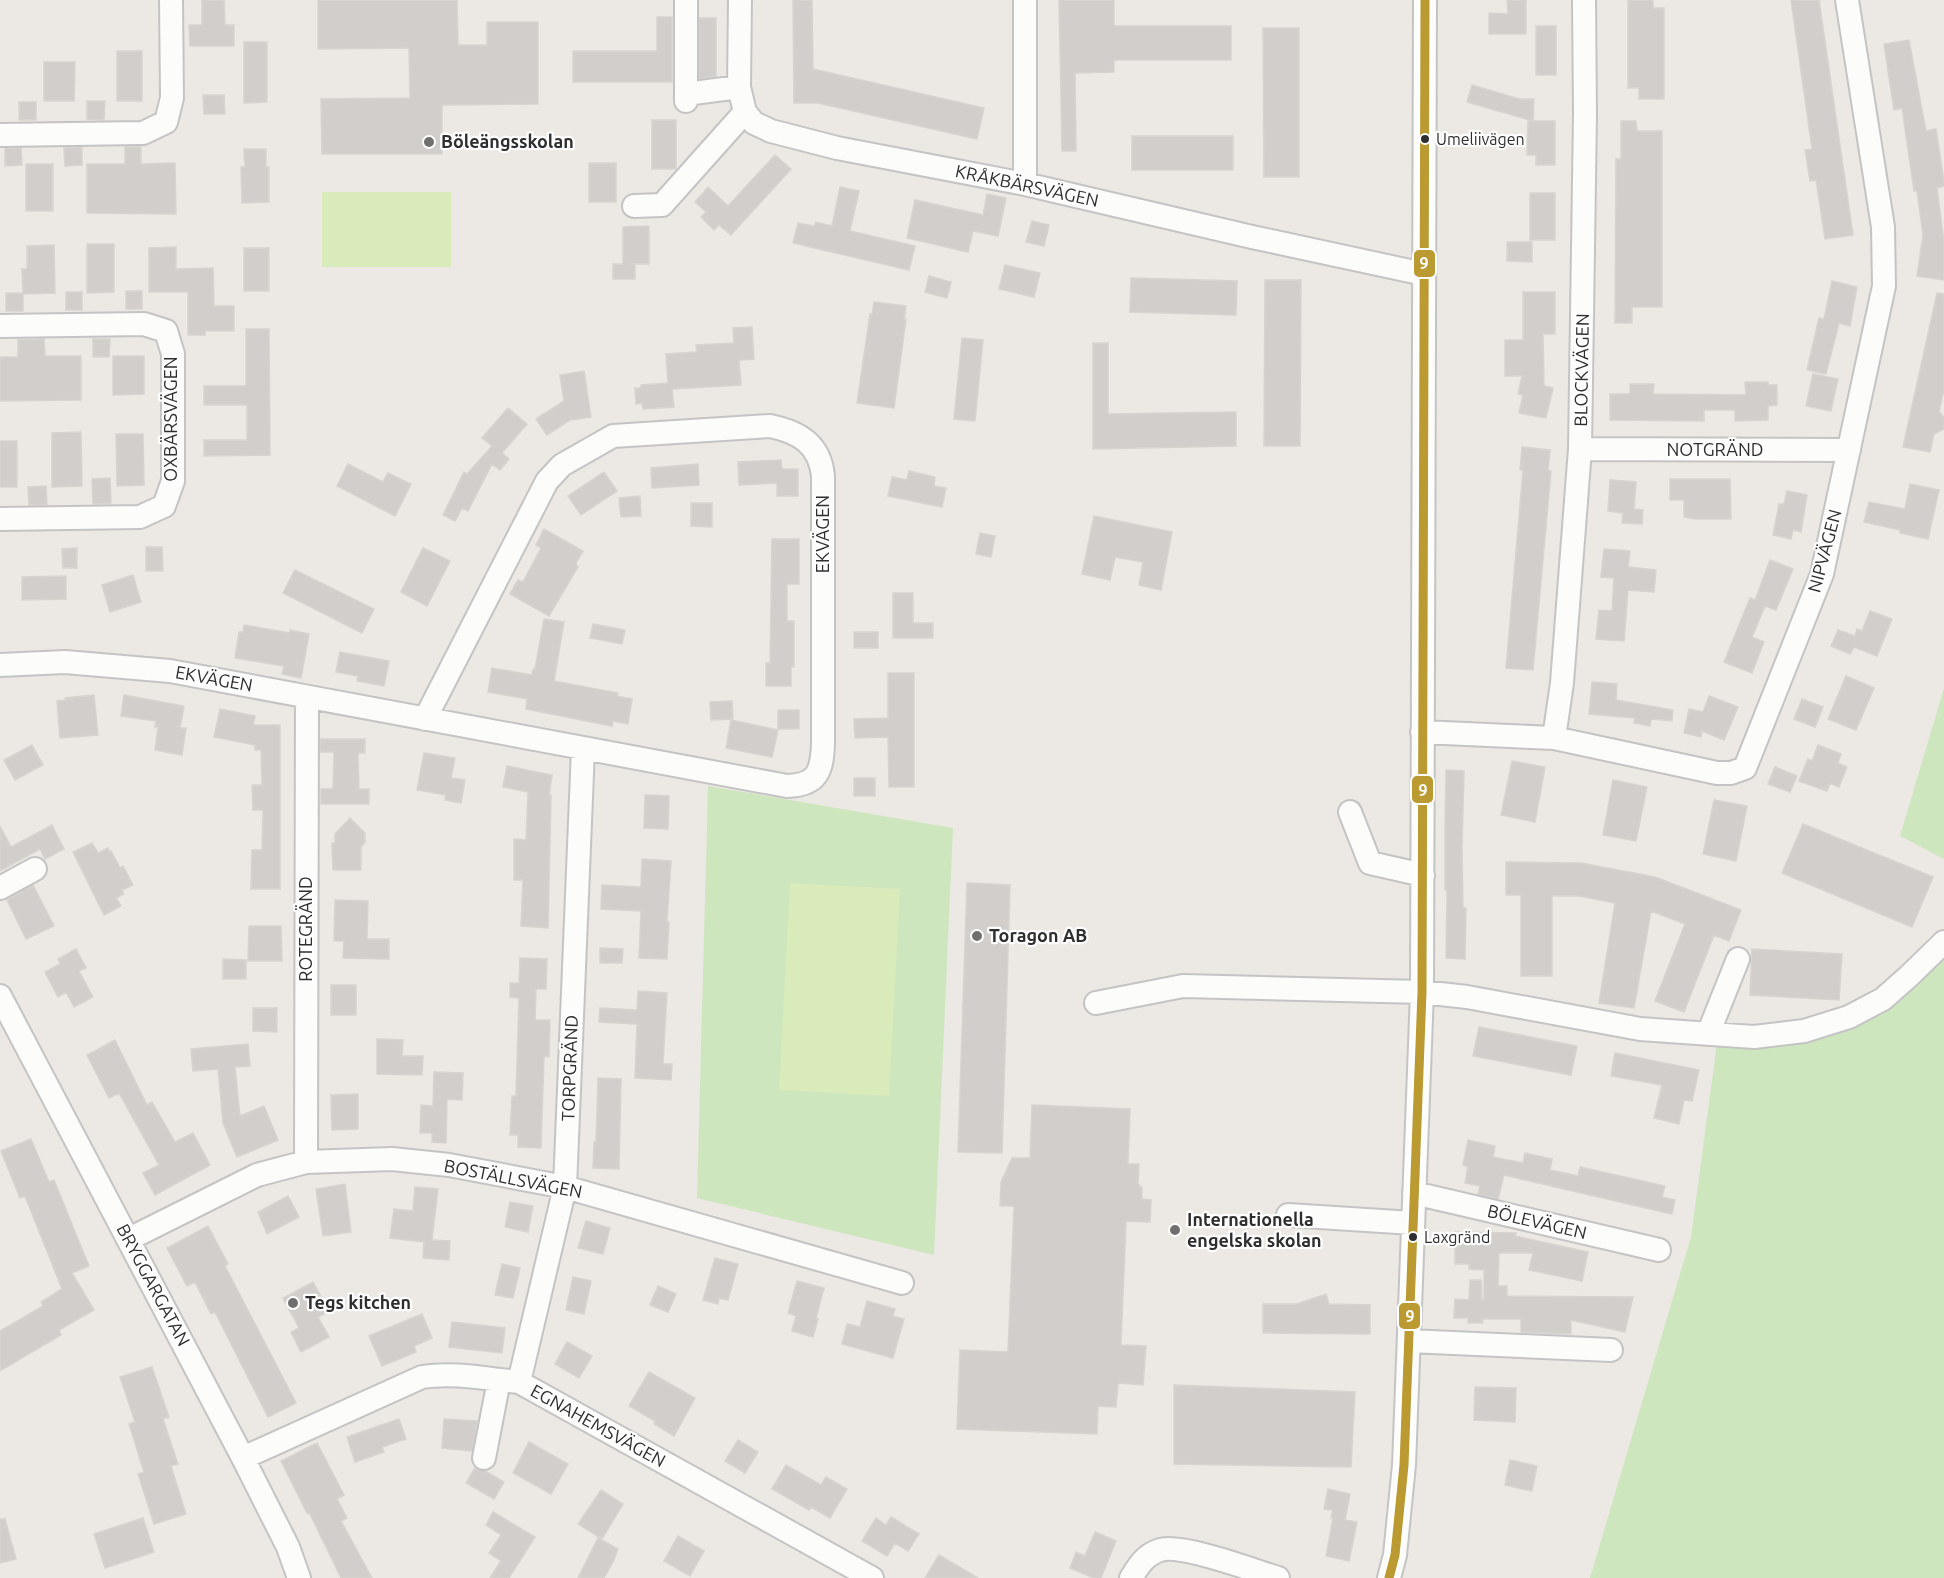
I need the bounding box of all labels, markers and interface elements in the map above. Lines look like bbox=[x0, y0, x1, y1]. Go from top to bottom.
place label: Umeliivägen bbox=[1436, 130, 1525, 148]
place label: Böleängsskolan bbox=[441, 131, 574, 151]
marker: Umeliivägen bbox=[1419, 133, 1431, 145]
marker: Böleängsskolan bbox=[422, 135, 436, 149]
street label: KRÅKBÄRSVÄGEN bbox=[954, 160, 1101, 210]
line badge: 9 bbox=[1413, 249, 1436, 278]
text: 9 bbox=[1419, 254, 1429, 272]
street label: BLOCKVÄGEN bbox=[1570, 313, 1592, 427]
street label: OXBÄRSVÄGEN bbox=[160, 356, 180, 482]
street label: NOTGRÄND bbox=[1666, 439, 1764, 459]
street label: EKVÄGEN bbox=[812, 495, 832, 573]
street label: NIPVÄGEN bbox=[1803, 507, 1845, 594]
street label: EKVÄGEN bbox=[174, 661, 254, 695]
line badge: 9 bbox=[1411, 775, 1434, 804]
text: 9 bbox=[1418, 781, 1428, 799]
street label: ROTEGRÄND bbox=[295, 876, 315, 982]
place label: Toragon AB bbox=[989, 925, 1087, 945]
marker: Toragon AB bbox=[970, 929, 984, 943]
street label: TORPGRÄND bbox=[557, 1014, 581, 1122]
street label: BOSTÄLLSVÄGEN bbox=[442, 1155, 584, 1201]
street label: BÖLEVÄGEN bbox=[1485, 1200, 1589, 1242]
place label: Internationella engelska skolan bbox=[1187, 1209, 1322, 1250]
street label: BRYGGARGATAN bbox=[113, 1220, 194, 1349]
marker: Internationella engelska skolan bbox=[1168, 1223, 1182, 1237]
place label: Laxgränd bbox=[1424, 1228, 1490, 1246]
marker: Laxgränd bbox=[1407, 1231, 1419, 1243]
place label: Tegs kitchen bbox=[305, 1292, 411, 1312]
marker: Tegs kitchen bbox=[286, 1296, 300, 1310]
line badge: 9 bbox=[1398, 1302, 1421, 1330]
text: 9 bbox=[1405, 1307, 1415, 1325]
street label: EGNAHEMSVÄGEN bbox=[528, 1380, 669, 1470]

